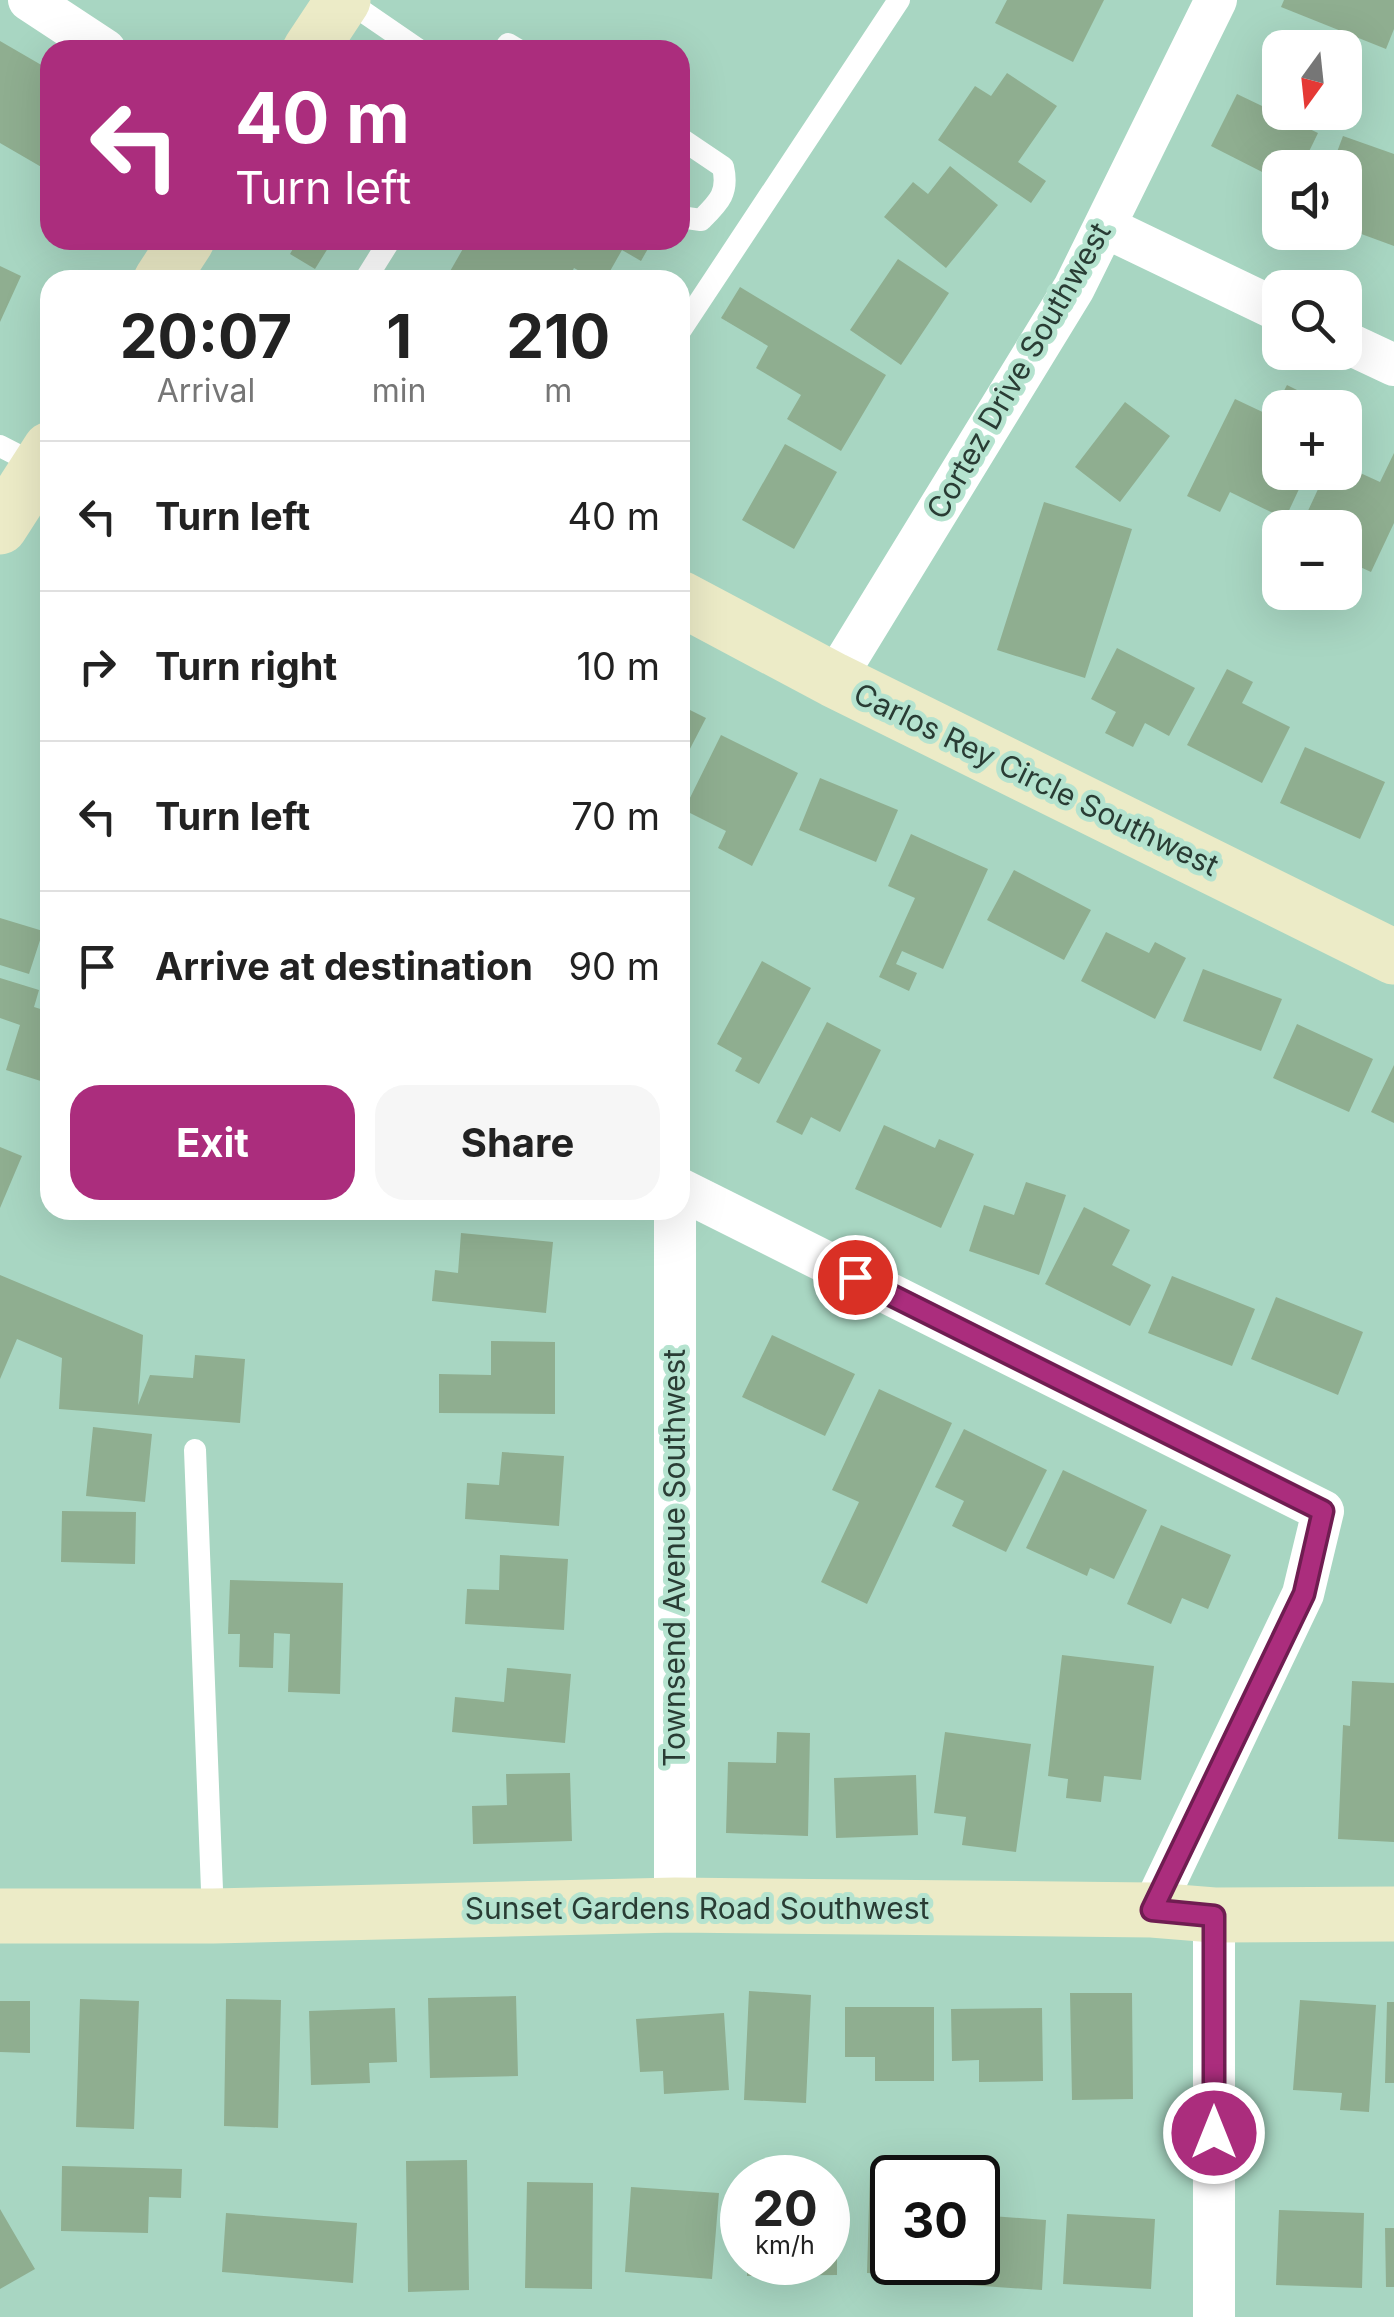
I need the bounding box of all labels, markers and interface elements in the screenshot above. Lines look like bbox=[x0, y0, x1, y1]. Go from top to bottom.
north arrow bbox=[1262, 30, 1362, 130]
map controls bbox=[1262, 30, 1362, 610]
text: 40 m bbox=[235, 75, 410, 160]
icon: left bbox=[70, 80, 200, 210]
button: sound bbox=[1262, 150, 1362, 250]
text: Turn left bbox=[235, 160, 411, 215]
street label: Cortez Drive Southwest bbox=[919, 216, 1118, 525]
button: search bbox=[1262, 270, 1362, 370]
text: 20:07 bbox=[120, 300, 292, 372]
text: 1 bbox=[386, 300, 412, 372]
text: 210 bbox=[506, 300, 610, 372]
text: Arrival bbox=[157, 371, 255, 410]
text: min bbox=[372, 371, 427, 410]
text: m bbox=[544, 371, 572, 410]
button: + bbox=[1262, 390, 1362, 490]
icon: left bbox=[70, 489, 125, 544]
text: Turn left bbox=[155, 493, 310, 539]
text: 40 m bbox=[568, 493, 660, 539]
button: − bbox=[1262, 510, 1362, 610]
icon: right bbox=[70, 639, 125, 694]
text: Turn right bbox=[155, 643, 337, 689]
text: 10 m bbox=[577, 643, 660, 689]
street label: Carlos Rey Circle Southwest bbox=[848, 675, 1225, 883]
icon: left bbox=[70, 789, 125, 844]
text: Turn left bbox=[155, 793, 310, 839]
text: 70 m bbox=[571, 793, 660, 839]
icon: arrive bbox=[70, 939, 125, 994]
text: Arrive at destination bbox=[155, 943, 533, 989]
text: 90 m bbox=[568, 943, 660, 989]
button: Exit bbox=[70, 1085, 355, 1200]
button: Share bbox=[375, 1085, 660, 1200]
pin bbox=[813, 1235, 898, 1320]
icon: arrive bbox=[828, 1250, 883, 1305]
street label: Townsend Avenue Southwest bbox=[656, 1349, 692, 1767]
street label: Sunset Gardens Road Southwest bbox=[465, 1890, 930, 1926]
position arrow bbox=[1162, 2081, 1266, 2185]
speed limit sign: 30 bbox=[870, 2155, 1000, 2285]
text: 20 bbox=[752, 2178, 818, 2238]
text: km/h bbox=[755, 2230, 815, 2260]

